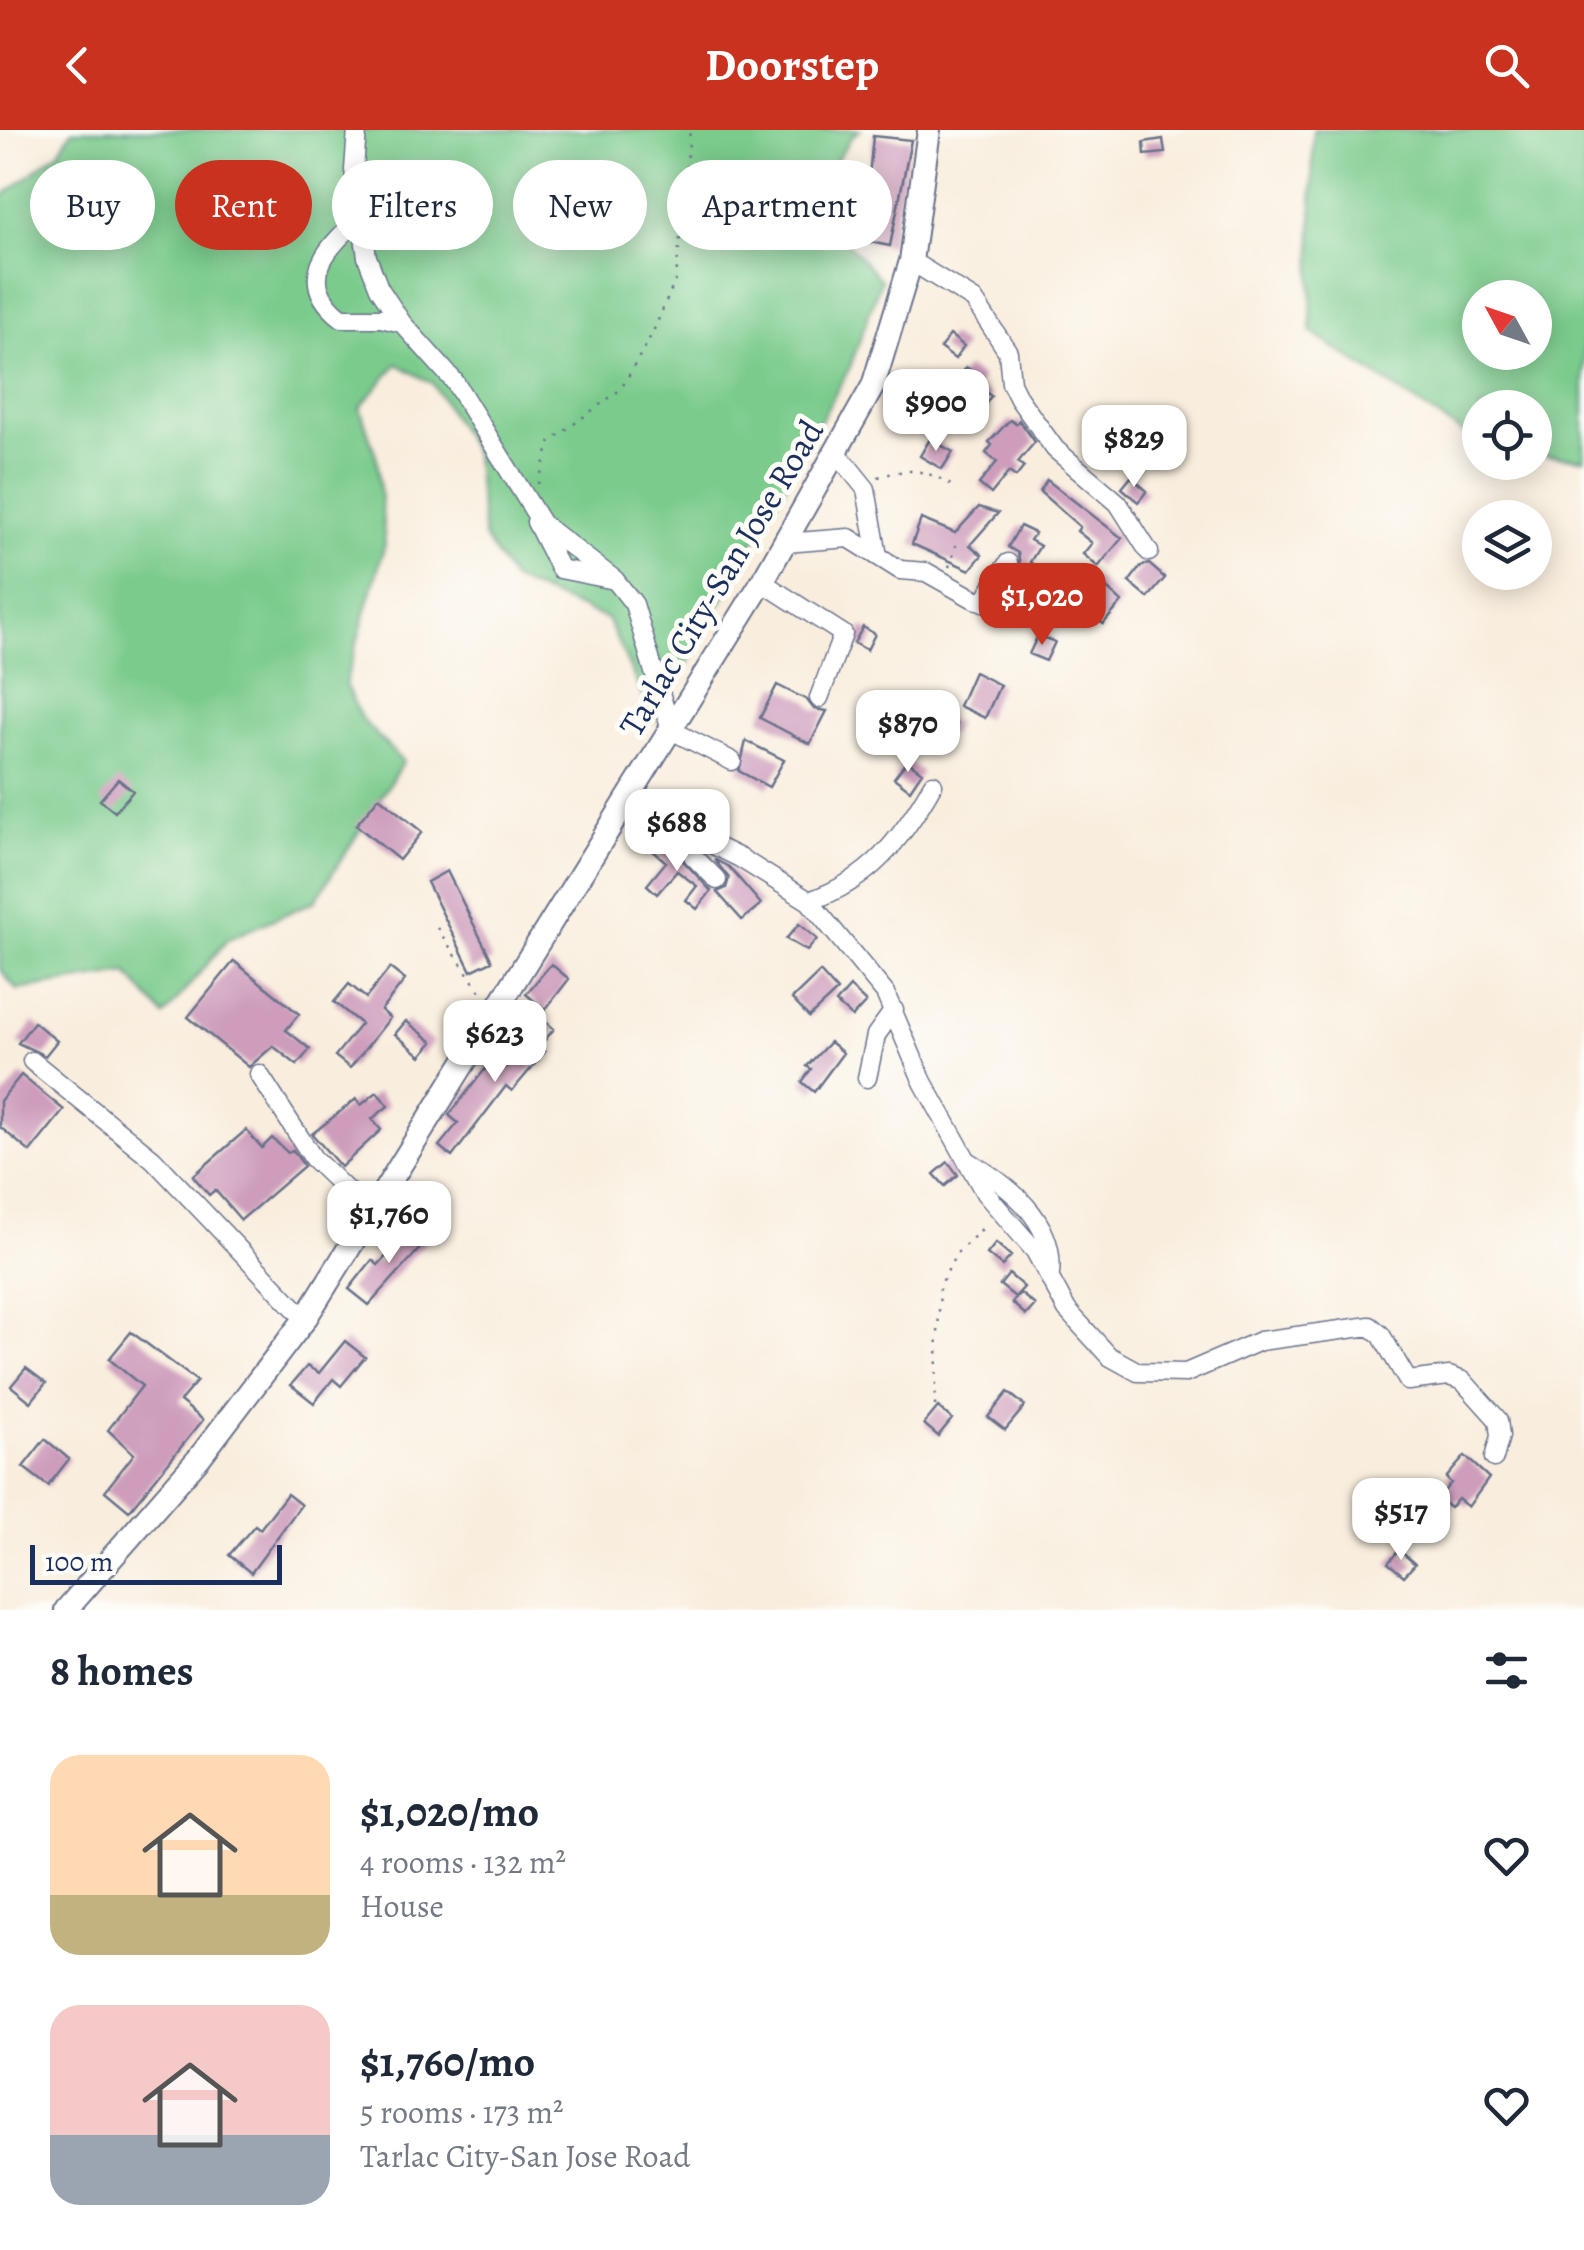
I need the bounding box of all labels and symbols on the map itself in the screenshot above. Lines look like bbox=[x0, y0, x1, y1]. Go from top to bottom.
north arrow bbox=[1462, 280, 1552, 370]
pin: $900 bbox=[877, 369, 995, 454]
pin: $829 bbox=[1075, 405, 1193, 490]
street label: Tarlac City-San Jose Road bbox=[607, 411, 835, 745]
pin: $1,020 bbox=[961, 563, 1123, 648]
pin: $870 bbox=[849, 690, 967, 775]
pin: $688 bbox=[618, 789, 736, 874]
pin: $623 bbox=[436, 1000, 554, 1085]
pin: $1,760 bbox=[308, 1181, 470, 1266]
pin: $517 bbox=[1342, 1478, 1460, 1563]
scale bar bbox=[30, 1540, 282, 1584]

